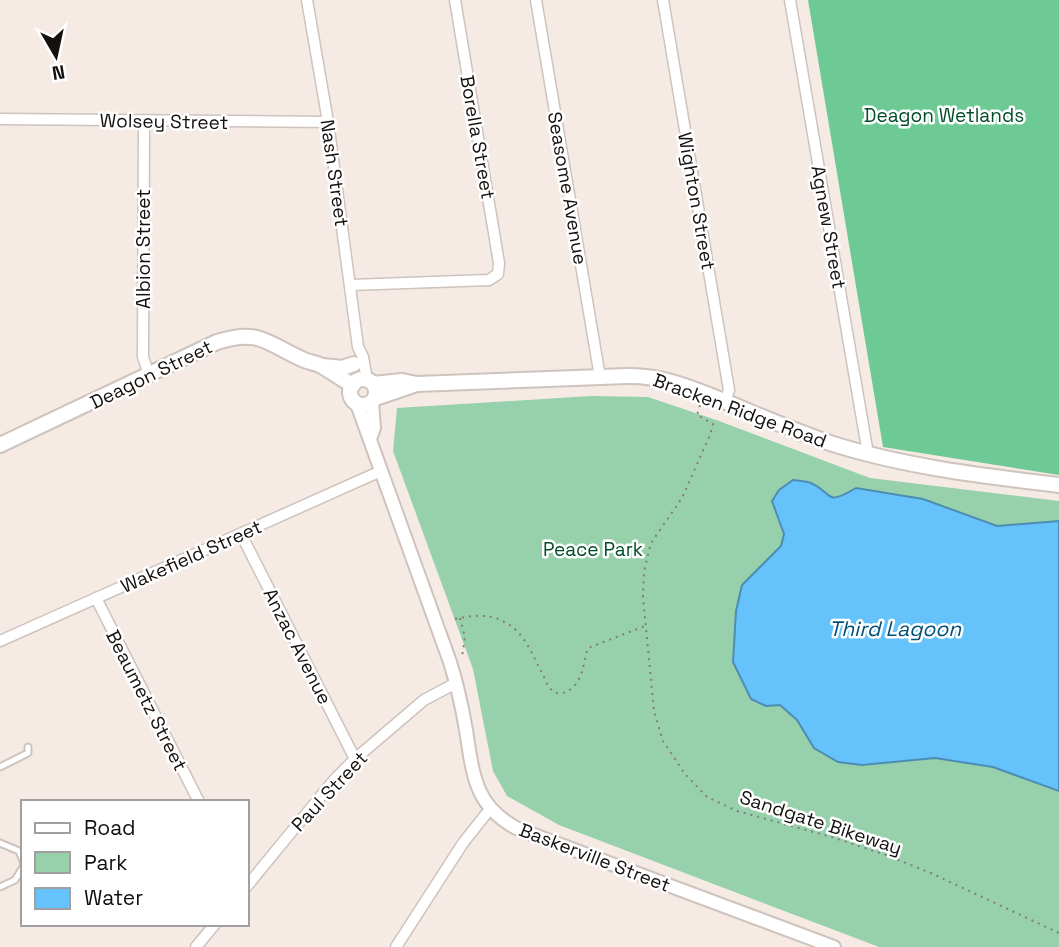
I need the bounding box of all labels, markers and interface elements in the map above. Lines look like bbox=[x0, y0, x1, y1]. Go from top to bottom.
north arrow bbox=[21, 21, 91, 91]
text: N bbox=[50, 59, 67, 86]
street label: Borella Street bbox=[454, 73, 501, 201]
park label: Deagon Wetlands bbox=[864, 103, 1024, 128]
street label: Wolsey Street bbox=[99, 108, 228, 135]
street label: Seasome Avenue bbox=[542, 110, 593, 266]
street label: Nash Street bbox=[315, 118, 354, 228]
street label: Wighton Street bbox=[672, 130, 721, 272]
street label: Agnew Street bbox=[805, 163, 852, 291]
street label: Albion Street bbox=[131, 189, 156, 309]
street label: Deagon Street bbox=[86, 334, 216, 415]
street label: Bracken Ridge Road bbox=[650, 367, 830, 453]
street label: Wakefield Street bbox=[117, 514, 266, 599]
park label: Peace Park bbox=[543, 537, 643, 562]
street label: Anzac Avenue bbox=[258, 584, 338, 709]
water label: Third Lagoon bbox=[829, 615, 962, 642]
street label: Beaumetz Street bbox=[100, 626, 193, 775]
street label: Paul Street bbox=[286, 746, 373, 837]
street label: Sandgate Bikeway bbox=[737, 784, 905, 860]
legend bbox=[21, 800, 248, 926]
text: Road bbox=[84, 814, 136, 841]
street label: Baskerville Street bbox=[516, 817, 674, 898]
text: Park bbox=[84, 849, 128, 876]
text: Water bbox=[84, 884, 143, 911]

